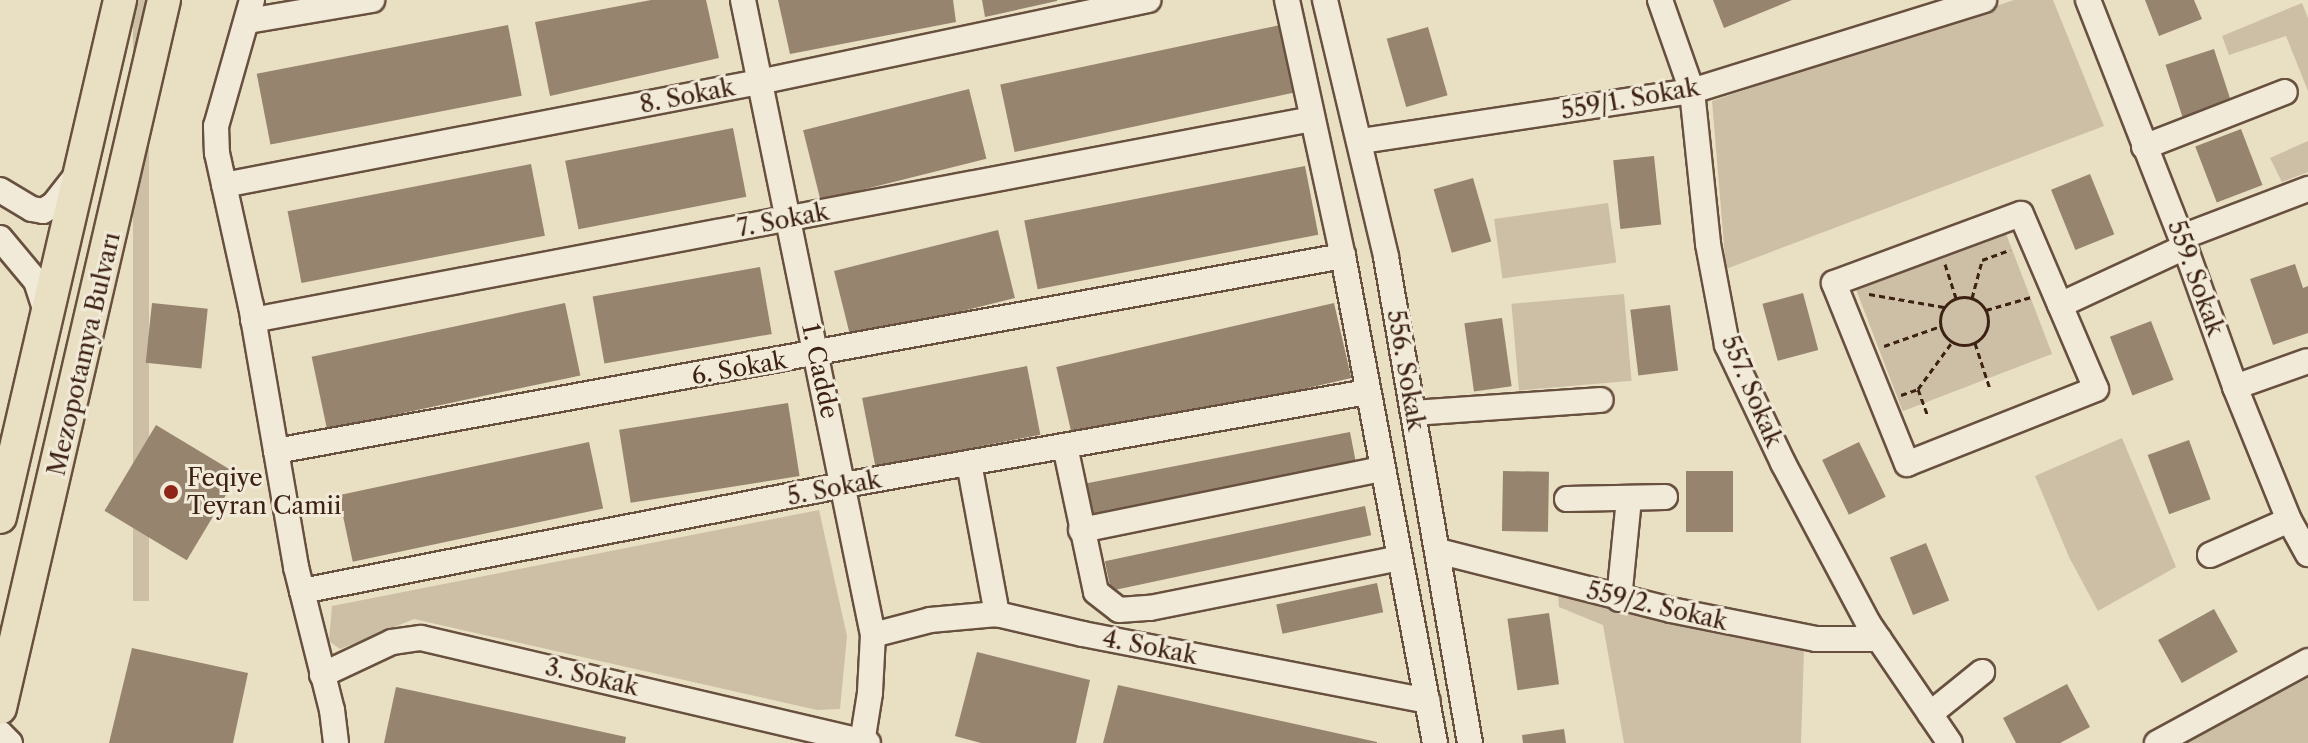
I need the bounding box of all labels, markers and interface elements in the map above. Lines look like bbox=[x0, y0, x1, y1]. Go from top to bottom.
street label: 8. Sokak bbox=[637, 73, 737, 119]
street label: 559/1. Sokak bbox=[1559, 73, 1701, 125]
street label: 7. Sokak bbox=[735, 197, 831, 243]
street label: 559. Sokak bbox=[2162, 216, 2230, 340]
street label: Mezopotamya Bulvarı bbox=[42, 229, 126, 479]
street label: 556. Sokak bbox=[1381, 308, 1431, 432]
street label: 1. Cadde bbox=[796, 321, 844, 421]
street label: 557. Sokak bbox=[1716, 331, 1788, 451]
street label: 6. Sokak bbox=[689, 346, 789, 390]
place label: Feqiye Teyran Camii bbox=[187, 464, 341, 520]
street label: 5. Sokak bbox=[785, 465, 883, 511]
marker: Feqiye Teyran Camii bbox=[162, 483, 180, 501]
street label: 559/2. Sokak bbox=[1584, 576, 1730, 636]
street label: 4. Sokak bbox=[1100, 624, 1200, 670]
street label: 3. Sokak bbox=[543, 652, 641, 702]

